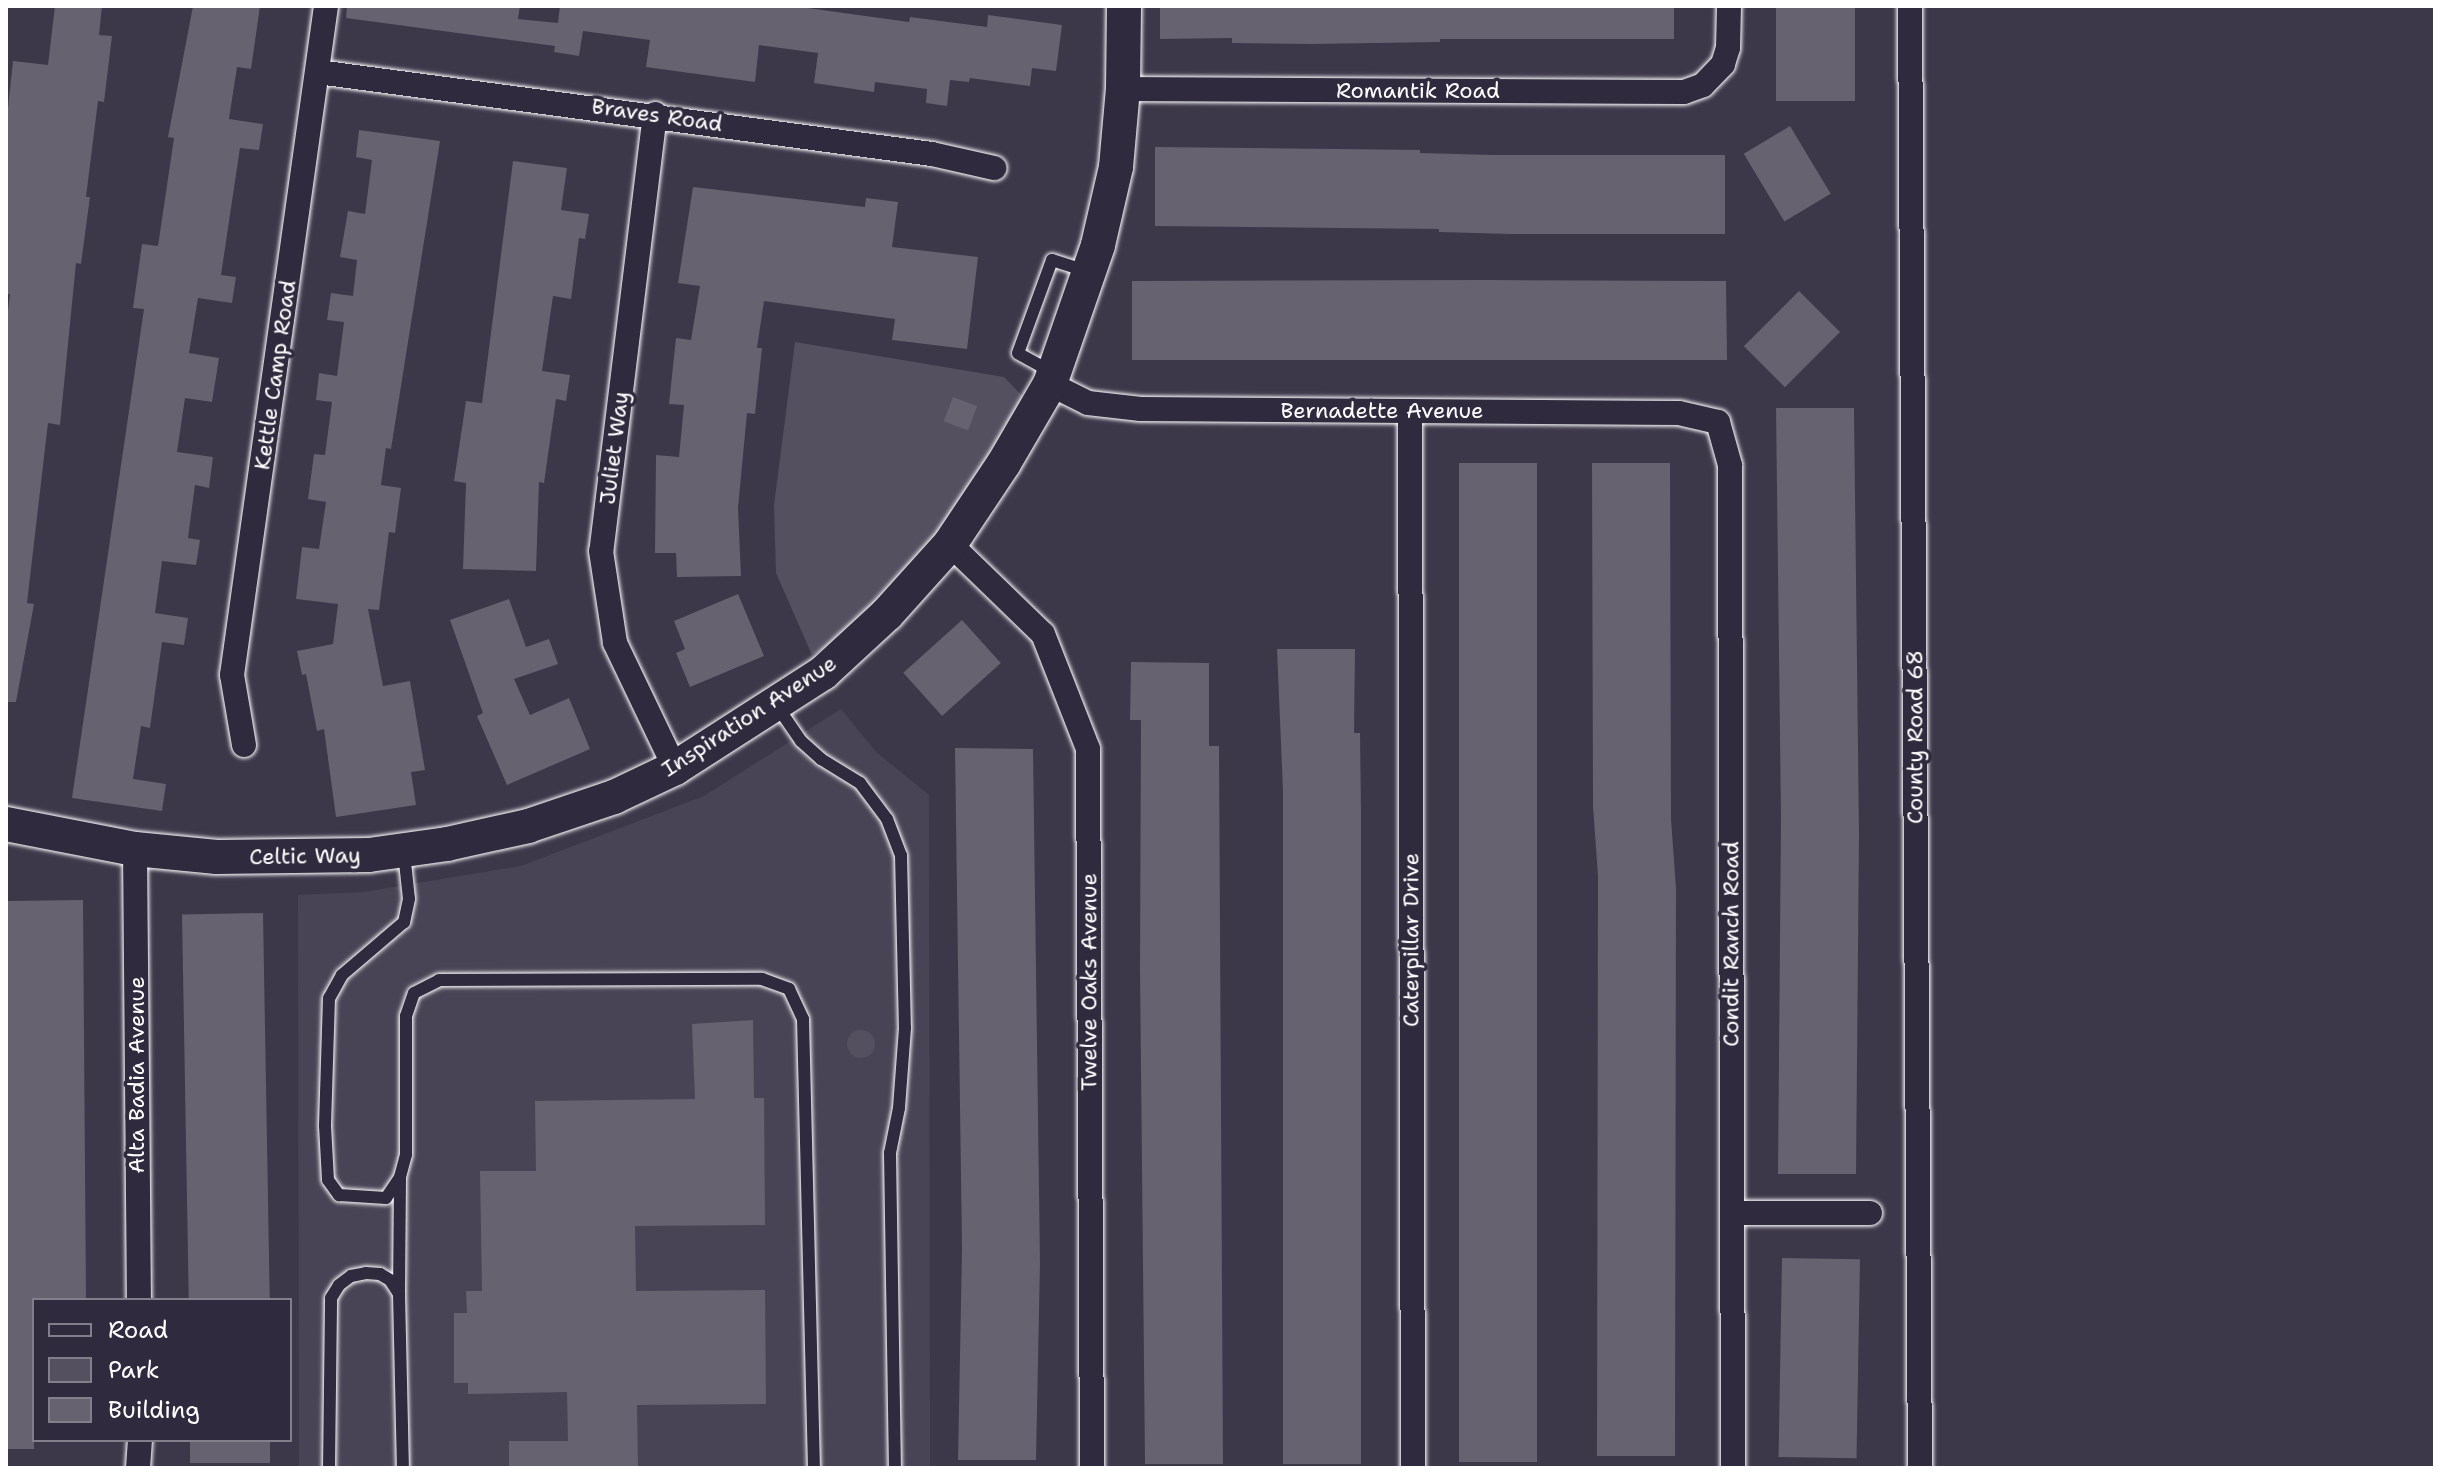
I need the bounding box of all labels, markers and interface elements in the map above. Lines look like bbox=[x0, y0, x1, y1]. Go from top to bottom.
street label: Romantik Road bbox=[1336, 78, 1500, 104]
street label: Braves Road bbox=[590, 93, 724, 137]
street label: Kettle Camp Road bbox=[249, 278, 301, 472]
street label: Juliet Way bbox=[594, 390, 634, 506]
street label: Bernadette Avenue bbox=[1281, 398, 1483, 424]
street label: Inspiration Avenue bbox=[657, 650, 841, 782]
street label: County Road 68 bbox=[1902, 650, 1928, 824]
street label: Condit Ranch Road bbox=[1718, 841, 1744, 1047]
street label: Celtic Way bbox=[249, 842, 361, 870]
street label: Caterpillar Drive bbox=[1398, 853, 1424, 1027]
street label: Twelve Oaks Avenue bbox=[1076, 873, 1102, 1091]
street label: Alta Badia Avenue bbox=[124, 976, 150, 1174]
legend bbox=[32, 1298, 292, 1442]
text: Road bbox=[108, 1314, 168, 1346]
text: Park bbox=[108, 1354, 160, 1386]
text: Building bbox=[108, 1394, 200, 1426]

